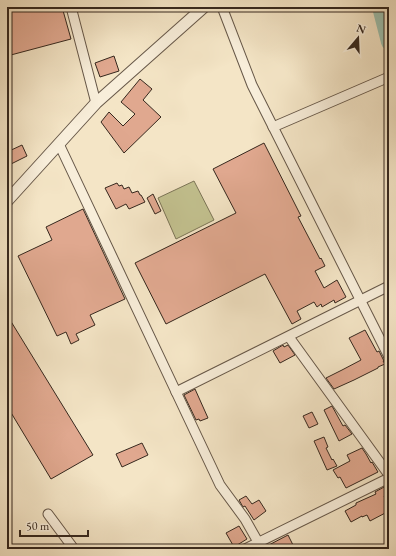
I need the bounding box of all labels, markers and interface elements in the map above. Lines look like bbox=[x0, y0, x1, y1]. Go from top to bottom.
north arrow bbox=[338, 18, 378, 58]
text: N bbox=[355, 20, 368, 37]
scale bar bbox=[20, 512, 88, 538]
text: 50 m bbox=[26, 518, 50, 534]

